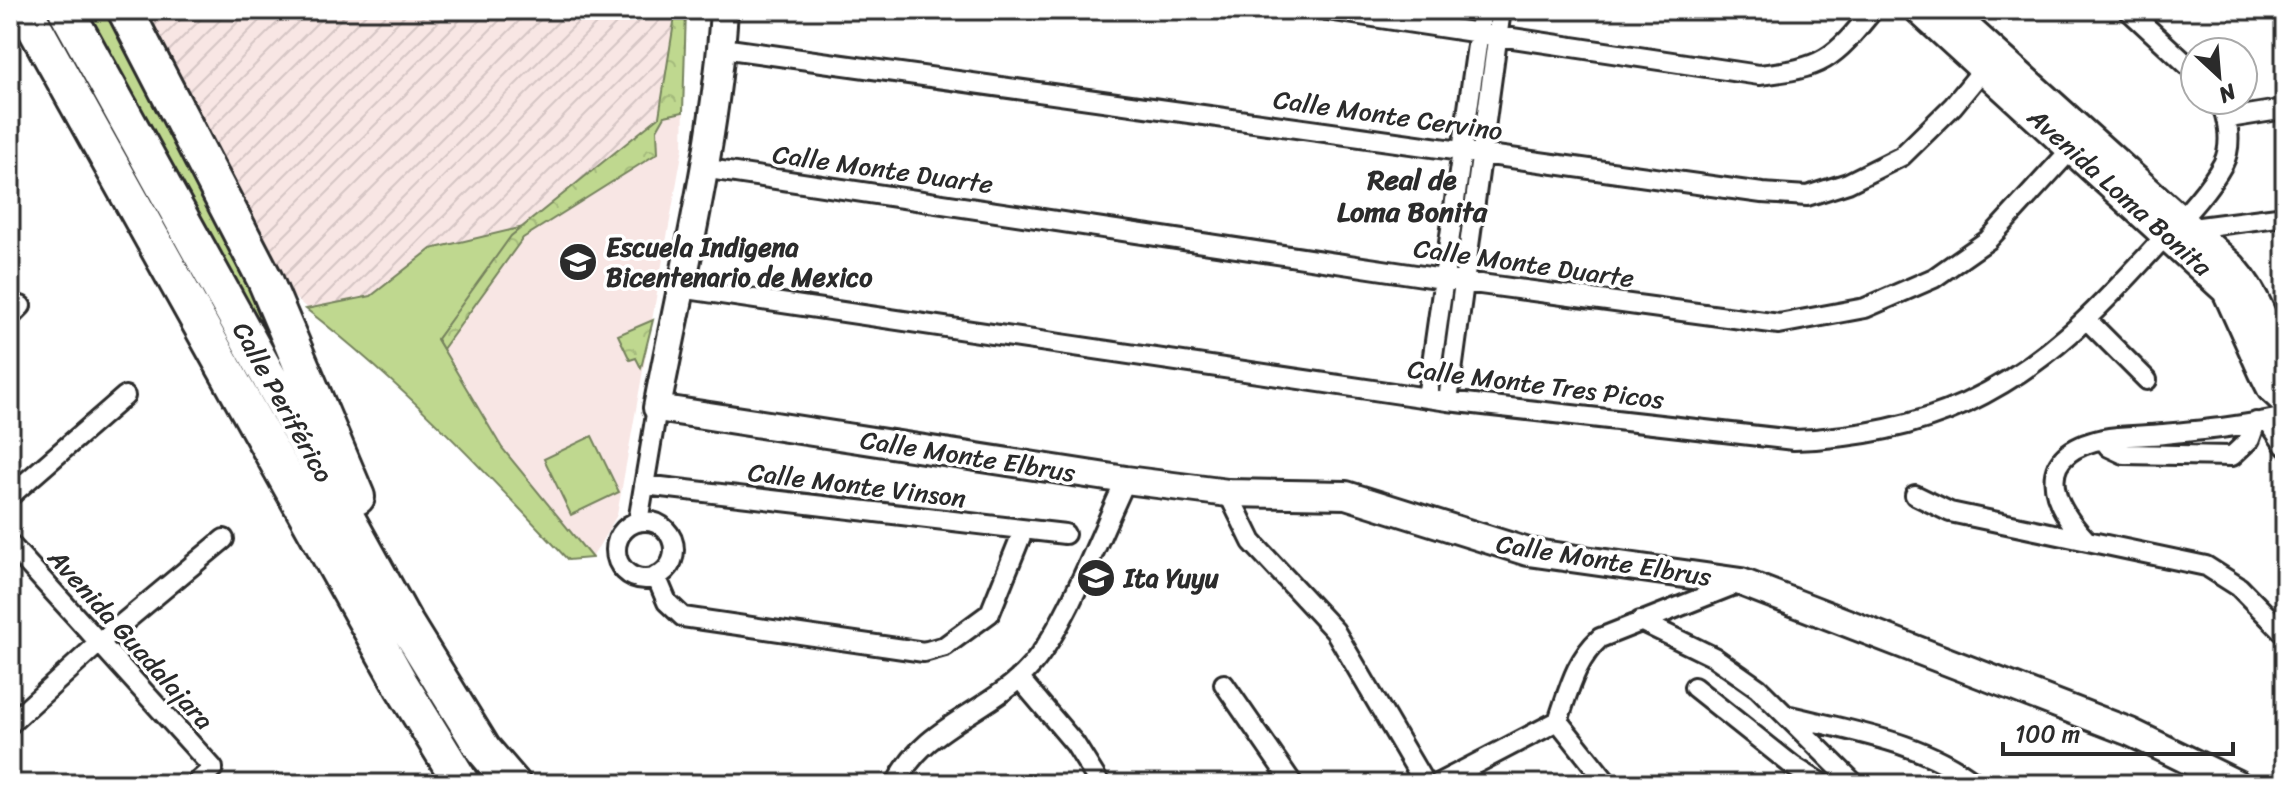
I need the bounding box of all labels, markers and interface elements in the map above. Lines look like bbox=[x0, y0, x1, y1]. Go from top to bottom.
north arrow bbox=[2179, 36, 2259, 116]
text: N bbox=[2211, 72, 2244, 115]
street label: Calle Monte Cervino bbox=[1270, 76, 1506, 154]
street label: Avenida Loma Bonita bbox=[2016, 95, 2224, 289]
street label: Calle Monte Duarte bbox=[770, 131, 996, 207]
district label: Real de Loma Bonita bbox=[1337, 155, 1488, 236]
place label: Escuela Indigena Bicentenario de Mexico bbox=[606, 224, 873, 300]
street label: Calle Monte Duarte bbox=[1411, 225, 1637, 301]
school or university icon: Escuela Indigena Bicentenario de Mexico bbox=[557, 241, 599, 283]
street label: Calle Periférico bbox=[220, 313, 346, 491]
street label: Calle Monte Tres Picos bbox=[1405, 345, 1667, 423]
street label: Calle Monte Elbrus bbox=[857, 416, 1079, 496]
street label: Calle Monte Vinson bbox=[745, 449, 969, 521]
street label: Calle Monte Elbrus bbox=[1493, 520, 1715, 600]
street label: Avenida Guadalajara bbox=[36, 537, 226, 741]
place label: Ita Yuyu bbox=[1122, 555, 1220, 601]
school or university icon: Ita Yuyu bbox=[1075, 557, 1117, 599]
scale bar bbox=[2003, 706, 2233, 756]
text: 100 m bbox=[2015, 713, 2080, 755]

